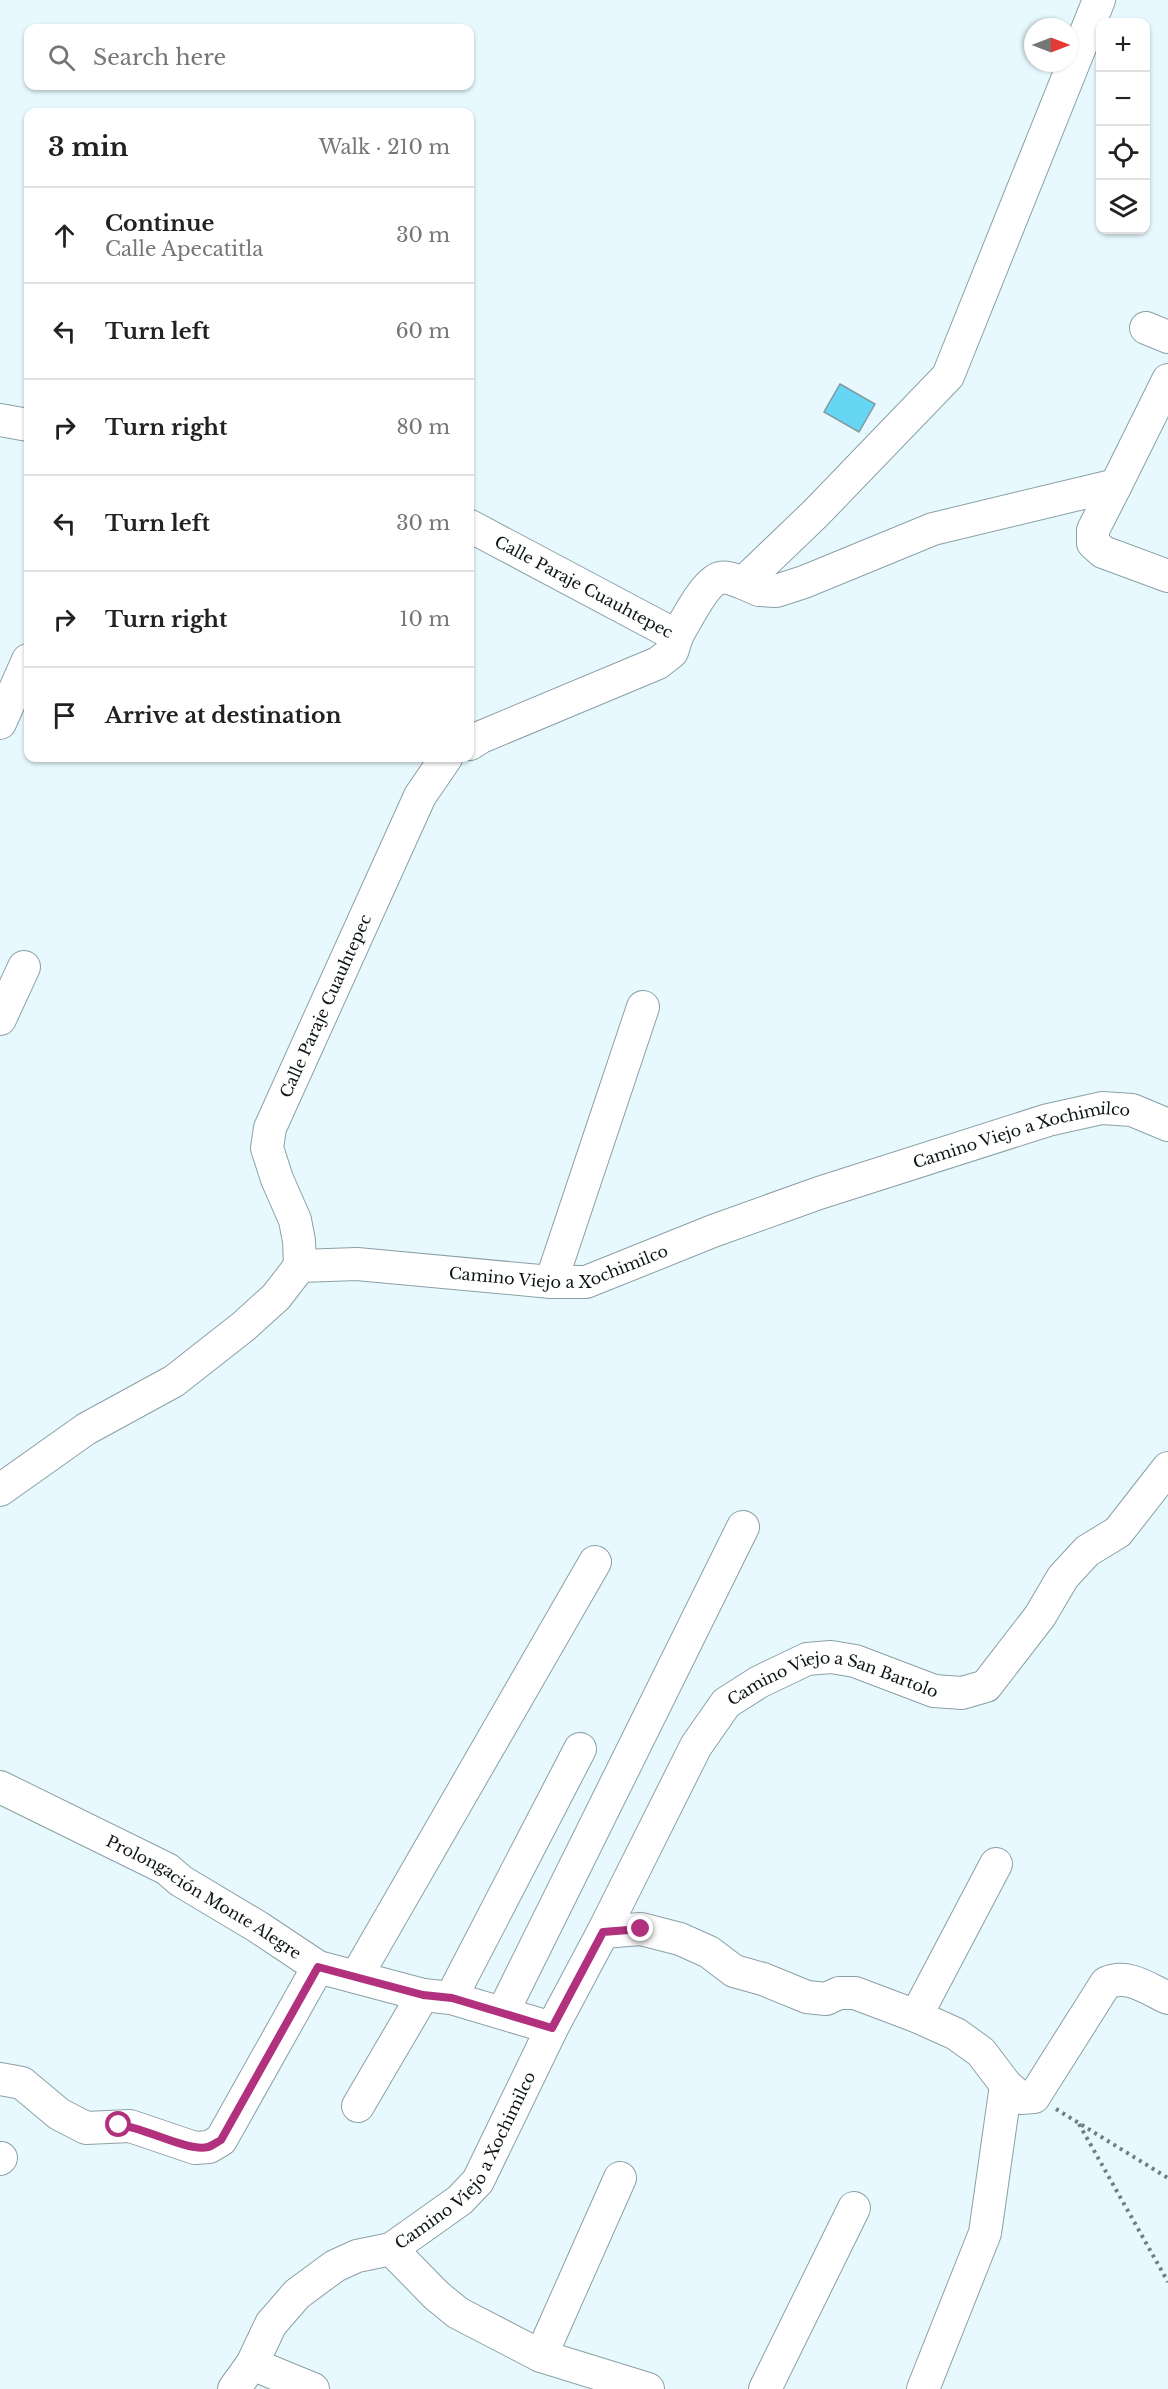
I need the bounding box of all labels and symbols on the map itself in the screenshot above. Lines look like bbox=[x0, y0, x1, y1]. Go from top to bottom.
north arrow bbox=[1024, 18, 1078, 72]
street label: Calle Paraje Cuauhtepec bbox=[491, 531, 677, 642]
street label: Calle Paraje Cuauhtepec bbox=[275, 911, 375, 1101]
street label: Camino Viejo a Xochimilco bbox=[911, 1098, 1131, 1172]
street label: Camino Viejo a Xochimilco bbox=[448, 1240, 671, 1292]
text: Camino Viejo a San Bartolo bbox=[723, 1647, 941, 1710]
street label: Camino Viejo a San Bartolo bbox=[720, 1683, 948, 1717]
street label: Prolongación Monte Alegre bbox=[103, 1831, 305, 1963]
route end bbox=[627, 1915, 653, 1941]
street label: Camino Viejo a Xochimilco bbox=[391, 2068, 540, 2253]
route start bbox=[105, 2111, 131, 2137]

